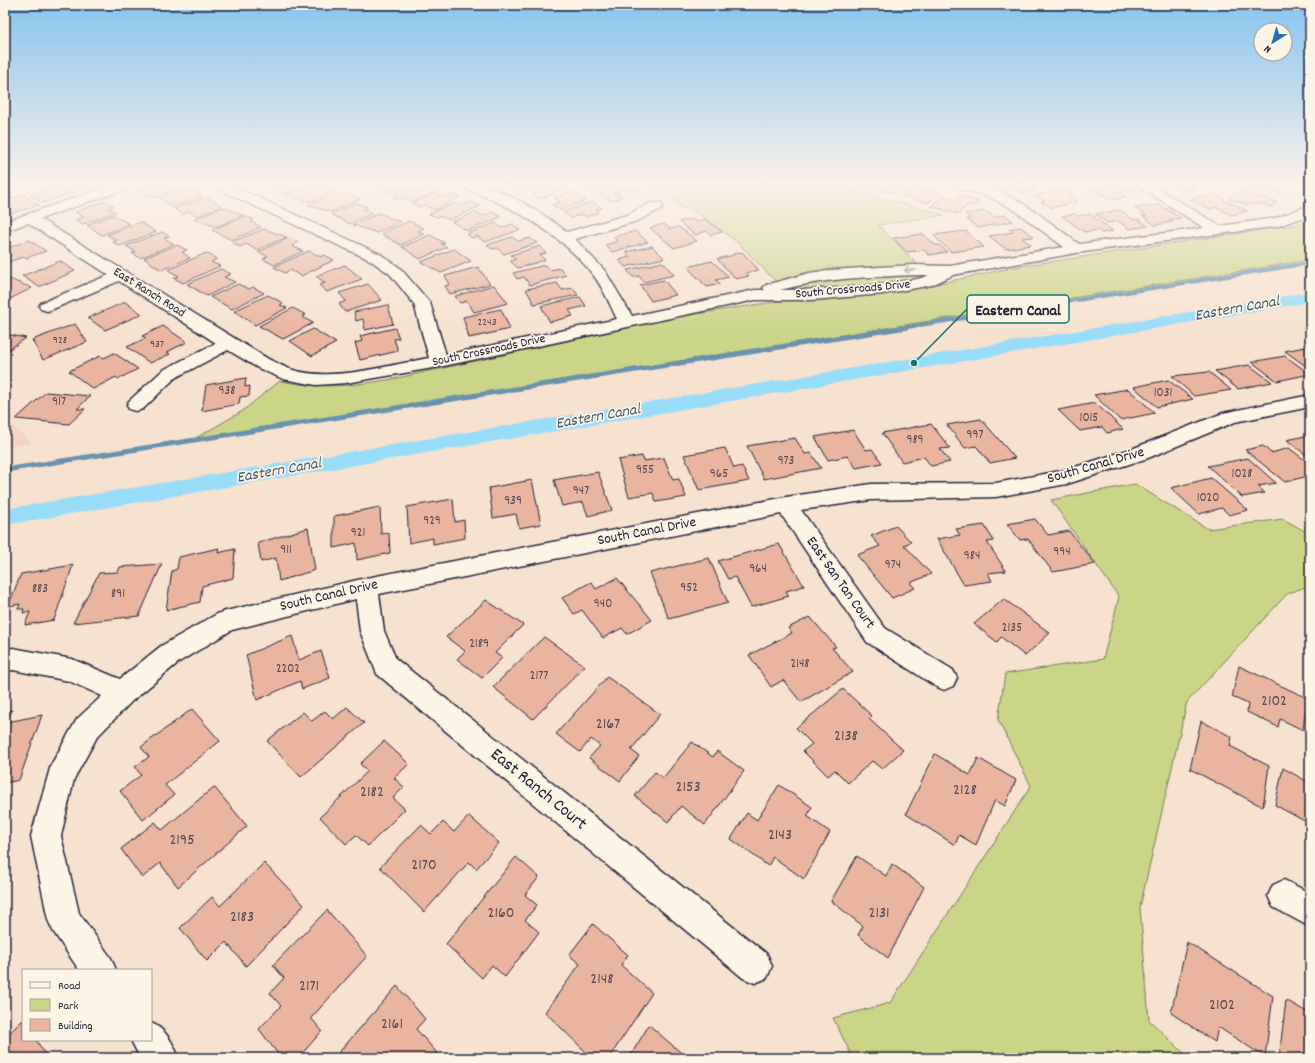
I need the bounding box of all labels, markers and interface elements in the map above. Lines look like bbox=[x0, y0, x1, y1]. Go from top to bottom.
north arrow bbox=[1253, 22, 1293, 62]
text: N bbox=[1261, 40, 1275, 56]
street label: East Ranch Road bbox=[109, 263, 189, 323]
one-way arrow bbox=[904, 267, 917, 274]
street label: South Crossroads Drive bbox=[795, 275, 911, 304]
water label: Eastern Canal bbox=[1193, 290, 1282, 328]
callout: Eastern Canal bbox=[967, 295, 1069, 323]
text: Eastern Canal bbox=[975, 300, 1061, 323]
house number: 2243 bbox=[477, 315, 497, 331]
street label: South Crossroads Drive bbox=[431, 330, 548, 372]
house number: 928 bbox=[53, 333, 67, 349]
house number: 937 bbox=[150, 337, 164, 353]
house number: 938 bbox=[219, 382, 235, 401]
house number: 1031 bbox=[1154, 384, 1172, 403]
house number: 917 bbox=[52, 393, 66, 412]
water label: Eastern Canal bbox=[554, 398, 643, 436]
house number: 1015 bbox=[1080, 409, 1098, 428]
house number: 997 bbox=[967, 426, 983, 445]
house number: 989 bbox=[906, 431, 924, 450]
street label: South Canal Drive bbox=[1045, 442, 1147, 490]
water label: Eastern Canal bbox=[235, 452, 324, 490]
house number: 973 bbox=[778, 452, 794, 471]
house number: 955 bbox=[636, 461, 654, 480]
house number: 965 bbox=[710, 465, 728, 484]
house number: 1028 bbox=[1232, 465, 1252, 484]
house number: 947 bbox=[573, 482, 589, 501]
house number: 1020 bbox=[1197, 489, 1219, 508]
house number: 939 bbox=[504, 492, 522, 511]
house number: 929 bbox=[423, 512, 441, 531]
street label: South Canal Drive bbox=[596, 512, 699, 552]
house number: 921 bbox=[351, 524, 365, 543]
street label: East San Tan Court bbox=[800, 532, 880, 634]
house number: 911 bbox=[280, 541, 292, 560]
house number: 994 bbox=[1053, 543, 1071, 562]
house number: 984 bbox=[964, 547, 980, 566]
house number: 974 bbox=[885, 556, 901, 575]
house number: 964 bbox=[749, 560, 767, 579]
street label: South Canal Drive bbox=[278, 574, 381, 618]
house number: 952 bbox=[680, 579, 698, 598]
house number: 883 bbox=[32, 580, 48, 599]
house number: 891 bbox=[111, 585, 125, 604]
house number: 940 bbox=[594, 595, 612, 614]
house number: 2135 bbox=[1002, 619, 1022, 638]
house number: 2189 bbox=[469, 635, 489, 654]
house number: 2148 bbox=[790, 655, 810, 674]
house number: 2202 bbox=[276, 660, 300, 679]
house number: 2177 bbox=[530, 667, 548, 686]
house number: 2102 bbox=[1261, 690, 1287, 713]
house number: 2167 bbox=[596, 713, 620, 736]
house number: 2138 bbox=[834, 725, 858, 748]
street label: East Ranch Court bbox=[484, 743, 592, 837]
house number: 2153 bbox=[675, 776, 701, 799]
house number: 2128 bbox=[953, 779, 977, 802]
house number: 2182 bbox=[360, 781, 384, 804]
house number: 2143 bbox=[768, 824, 792, 847]
house number: 2195 bbox=[169, 829, 195, 852]
house number: 2170 bbox=[411, 854, 437, 877]
house number: 2160 bbox=[487, 902, 515, 925]
house number: 2131 bbox=[868, 902, 890, 925]
house number: 2183 bbox=[230, 906, 254, 929]
house number: 2148 bbox=[590, 968, 614, 991]
legend bbox=[22, 969, 152, 1041]
house number: 2171 bbox=[299, 975, 319, 998]
text: Road bbox=[58, 978, 80, 995]
house number: 2102 bbox=[1209, 994, 1235, 1017]
text: Park bbox=[58, 998, 79, 1015]
house number: 2161 bbox=[381, 1013, 403, 1036]
text: Building bbox=[58, 1018, 93, 1035]

